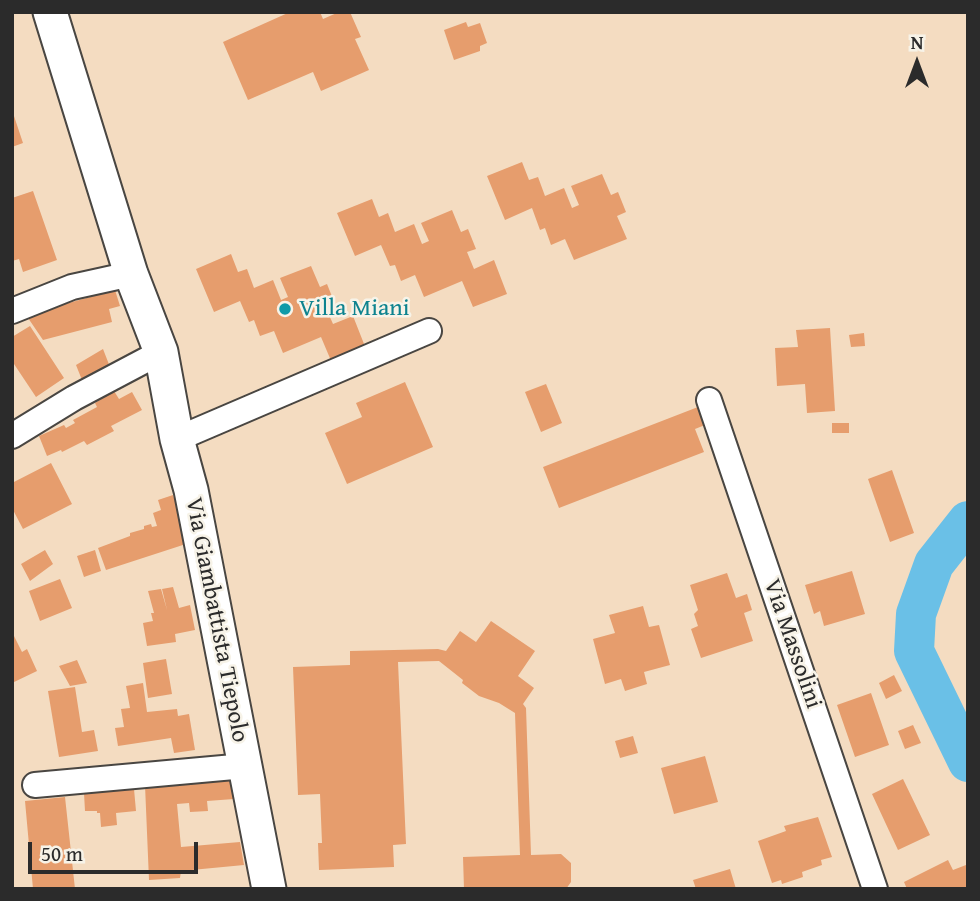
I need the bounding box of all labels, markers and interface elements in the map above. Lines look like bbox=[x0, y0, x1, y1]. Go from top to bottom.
north arrow bbox=[882, 28, 952, 98]
text: N bbox=[911, 28, 923, 56]
place label: Villa Miani bbox=[299, 295, 410, 323]
marker: Villa Miani bbox=[277, 301, 293, 317]
street label: Via Giambattista Tiepolo bbox=[178, 495, 254, 745]
street label: Via Massolini bbox=[756, 575, 828, 713]
scale bar bbox=[32, 828, 201, 872]
text: 50 m bbox=[41, 838, 83, 869]

